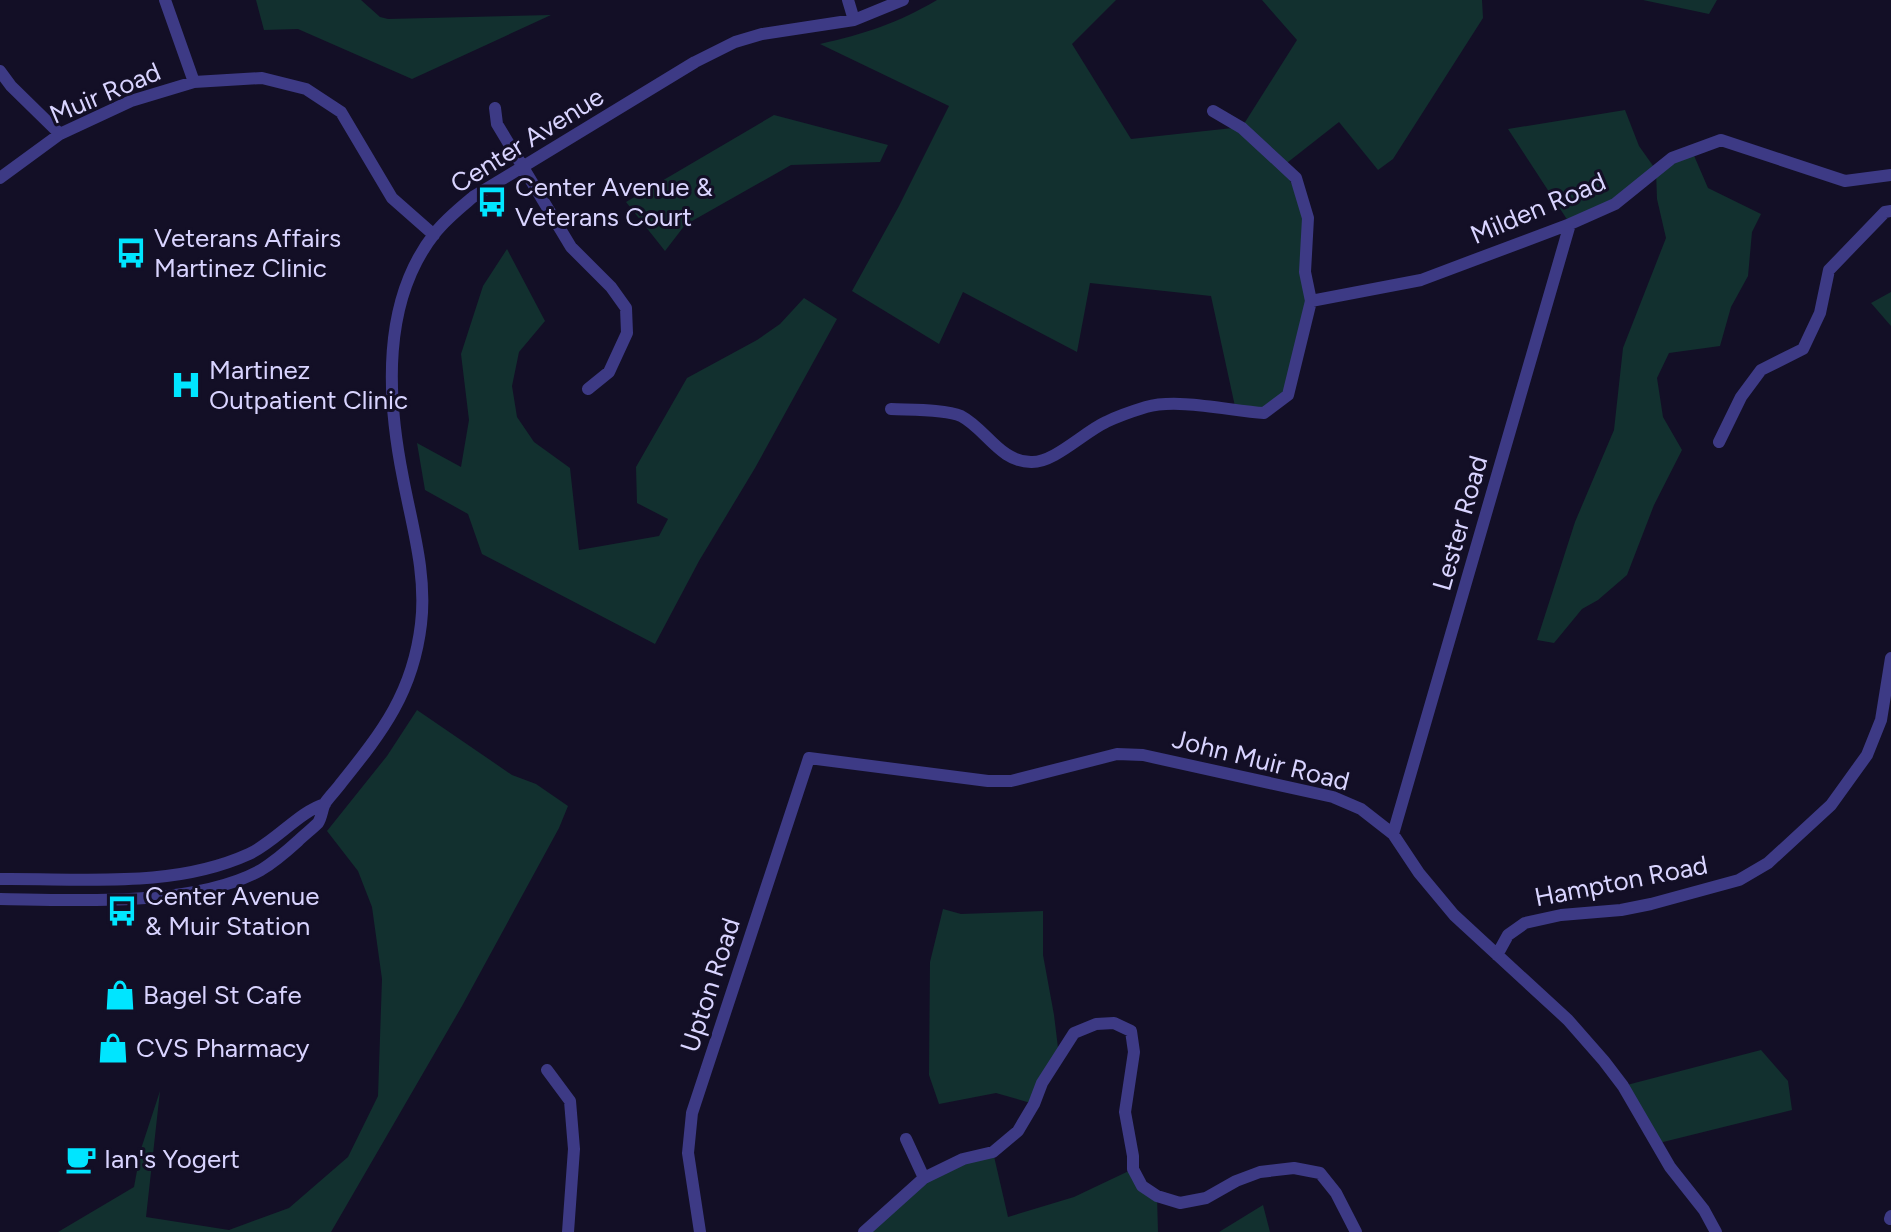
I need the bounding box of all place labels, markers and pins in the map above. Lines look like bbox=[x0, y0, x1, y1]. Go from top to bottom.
place label: Center Avenue & Veterans Court bbox=[515, 171, 713, 233]
bus stop icon: Center Avenue & Veterans Court bbox=[475, 185, 509, 219]
place label: Veterans Affairs Martinez Clinic bbox=[154, 222, 341, 284]
bus stop icon: Veterans Affairs Martinez Clinic bbox=[114, 236, 148, 270]
place label: Martinez Outpatient Clinic bbox=[209, 354, 408, 416]
hospital icon: Martinez Outpatient Clinic bbox=[169, 368, 203, 402]
place label: Center Avenue & Muir Station bbox=[145, 880, 320, 942]
bus stop icon: Center Avenue & Muir Station bbox=[105, 894, 139, 928]
shop icon: Bagel St Cafe bbox=[103, 978, 137, 1012]
place label: Bagel St Cafe bbox=[143, 979, 302, 1011]
shop icon: CVS Pharmacy bbox=[96, 1031, 130, 1065]
place label: CVS Pharmacy bbox=[136, 1032, 310, 1064]
cafe icon: Ian's Yogert bbox=[64, 1142, 98, 1176]
place label: Ian's Yogert bbox=[104, 1143, 240, 1175]

